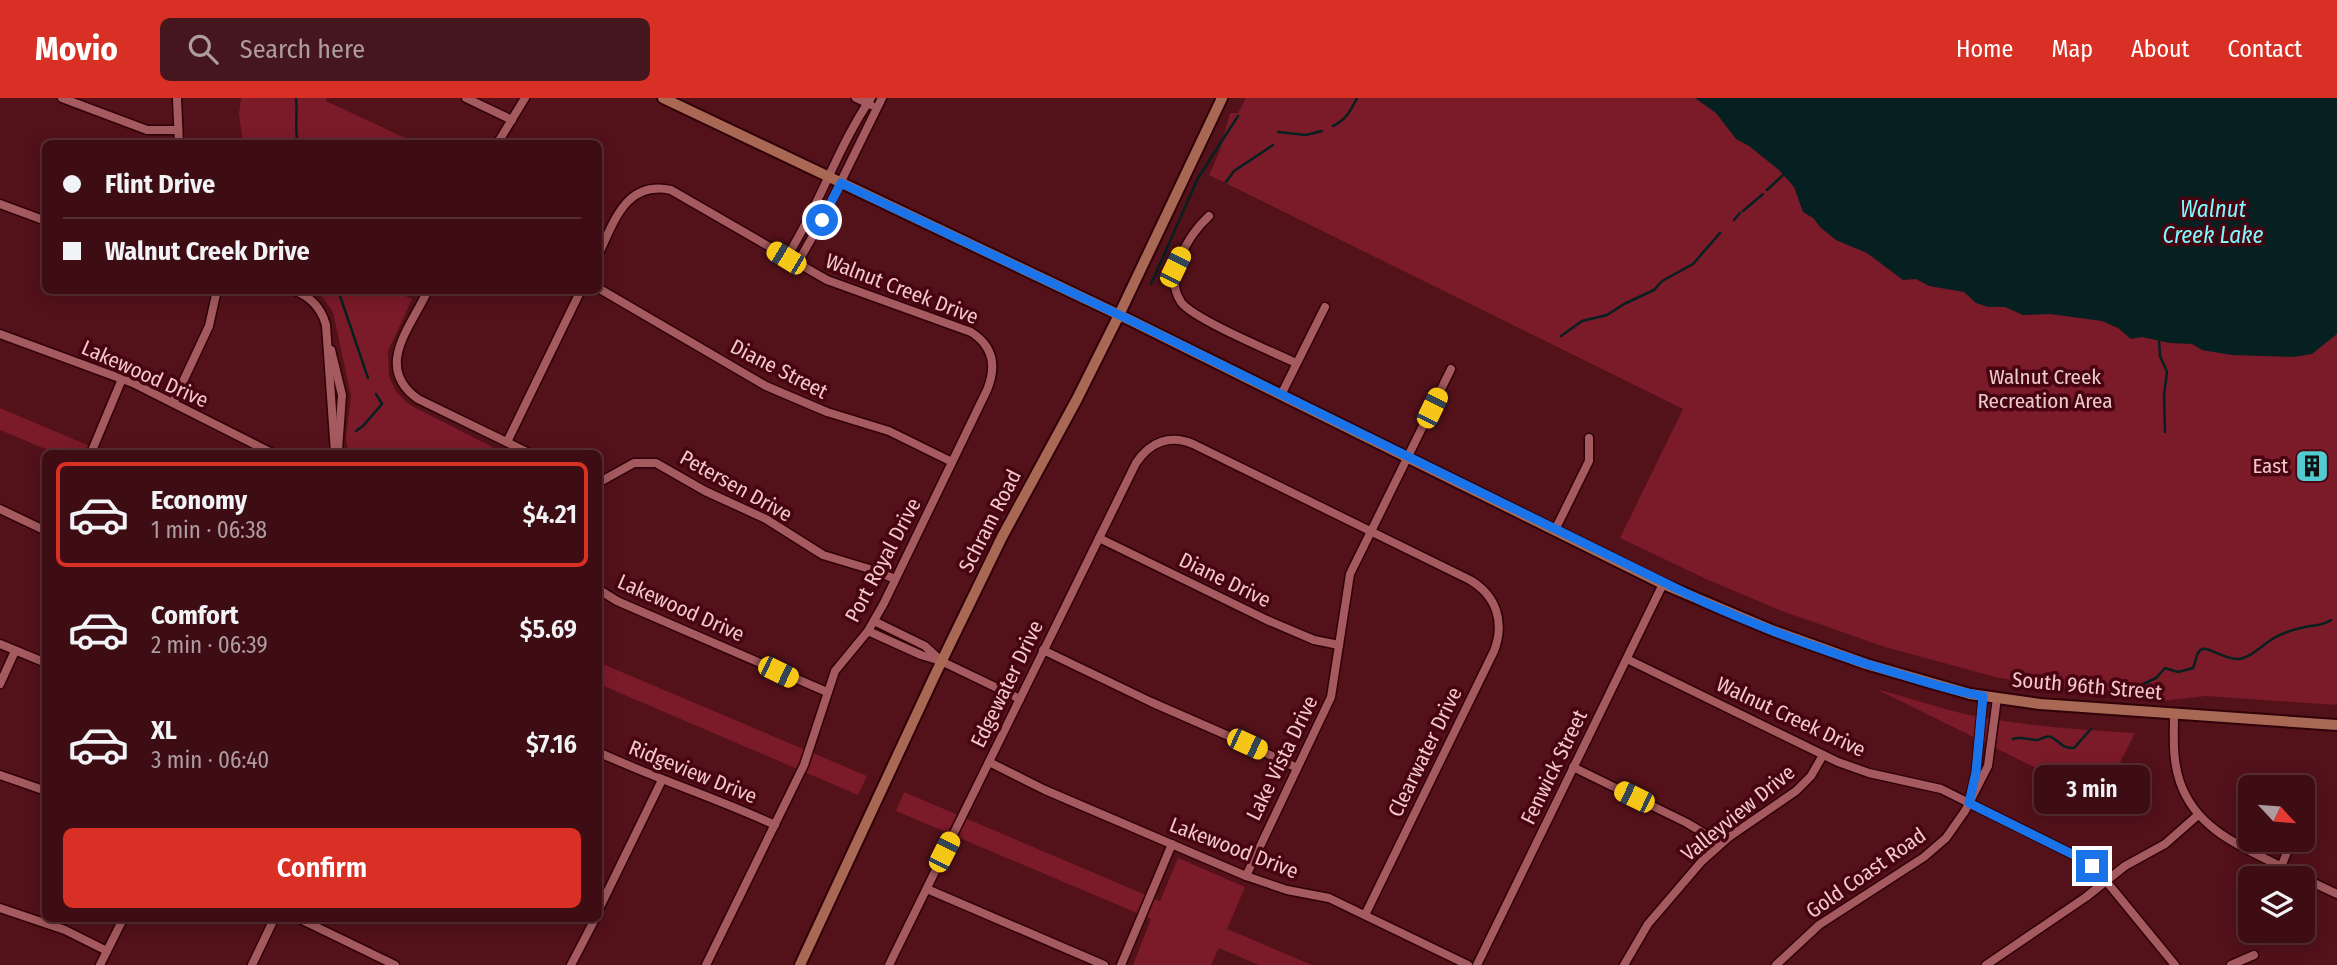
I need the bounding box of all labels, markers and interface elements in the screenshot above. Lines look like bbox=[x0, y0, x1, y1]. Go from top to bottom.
search box bbox=[160, 18, 650, 81]
text: Movio bbox=[35, 29, 118, 69]
icon: search bbox=[184, 30, 222, 68]
text: Search here bbox=[240, 34, 365, 65]
text: Home bbox=[1956, 35, 2013, 63]
text: Map bbox=[2051, 35, 2093, 63]
text: About bbox=[2131, 35, 2189, 63]
text: Contact bbox=[2227, 35, 2302, 63]
text: Flint Drive bbox=[105, 169, 215, 200]
water label: Walnut Creek Lake bbox=[2163, 195, 2263, 249]
route start bbox=[806, 204, 838, 236]
text: Walnut Creek Drive bbox=[105, 236, 310, 267]
car bbox=[763, 238, 810, 278]
car bbox=[1157, 244, 1194, 290]
street label: Walnut Creek Drive bbox=[822, 248, 982, 330]
street label: Diane Street bbox=[726, 333, 832, 405]
street label: Lakewood Drive bbox=[78, 334, 212, 414]
park label: Walnut Creek Recreation Area bbox=[1977, 364, 2113, 414]
car bbox=[1414, 385, 1451, 431]
street label: Petersen Drive bbox=[675, 444, 797, 528]
building icon: East bbox=[2293, 447, 2331, 485]
place label: East bbox=[2252, 453, 2288, 479]
street label: Schram Road bbox=[953, 465, 1027, 577]
icon: car bbox=[67, 483, 130, 546]
text: Economy bbox=[151, 485, 247, 516]
street label: Port Royal Drive bbox=[839, 494, 927, 626]
text: $4.21 bbox=[523, 499, 577, 530]
text: 1 min · 06:38 bbox=[151, 516, 267, 544]
street label: Diane Drive bbox=[1175, 547, 1275, 613]
street label: Lakewood Drive bbox=[614, 568, 748, 648]
icon: car bbox=[67, 598, 130, 661]
text: Comfort bbox=[151, 600, 239, 631]
text: $5.69 bbox=[520, 614, 577, 645]
street label: Edgewater Drive bbox=[965, 616, 1049, 752]
text: 2 min · 06:39 bbox=[151, 631, 268, 659]
car bbox=[755, 653, 802, 691]
street label: South 96th Street bbox=[2011, 666, 2163, 706]
street label: Walnut Creek Drive bbox=[1712, 671, 1870, 763]
street label: Clearwater Drive bbox=[1382, 683, 1468, 821]
street label: Lake Vista Drive bbox=[1241, 691, 1323, 825]
street label: Fenwick Street bbox=[1515, 705, 1593, 829]
icon: car bbox=[67, 713, 130, 776]
text: XL bbox=[151, 715, 177, 746]
car bbox=[1224, 726, 1271, 762]
text: $7.16 bbox=[526, 729, 577, 760]
street label: Ridgeview Drive bbox=[625, 734, 761, 810]
text: 3 min · 06:40 bbox=[151, 746, 269, 774]
street label: Valleyview Drive bbox=[1676, 759, 1800, 867]
callout: 3 min bbox=[2034, 764, 2150, 814]
text: 3 min bbox=[2066, 775, 2118, 803]
north arrow bbox=[2238, 775, 2315, 852]
map controls bbox=[2238, 775, 2315, 943]
car bbox=[1611, 778, 1658, 816]
street label: Lakewood Drive bbox=[1166, 812, 1302, 884]
street label: Gold Coast Road bbox=[1801, 822, 1931, 924]
button: Confirm bbox=[63, 828, 581, 908]
car bbox=[926, 829, 963, 875]
route end bbox=[2076, 850, 2108, 882]
button: layers bbox=[2238, 866, 2315, 943]

